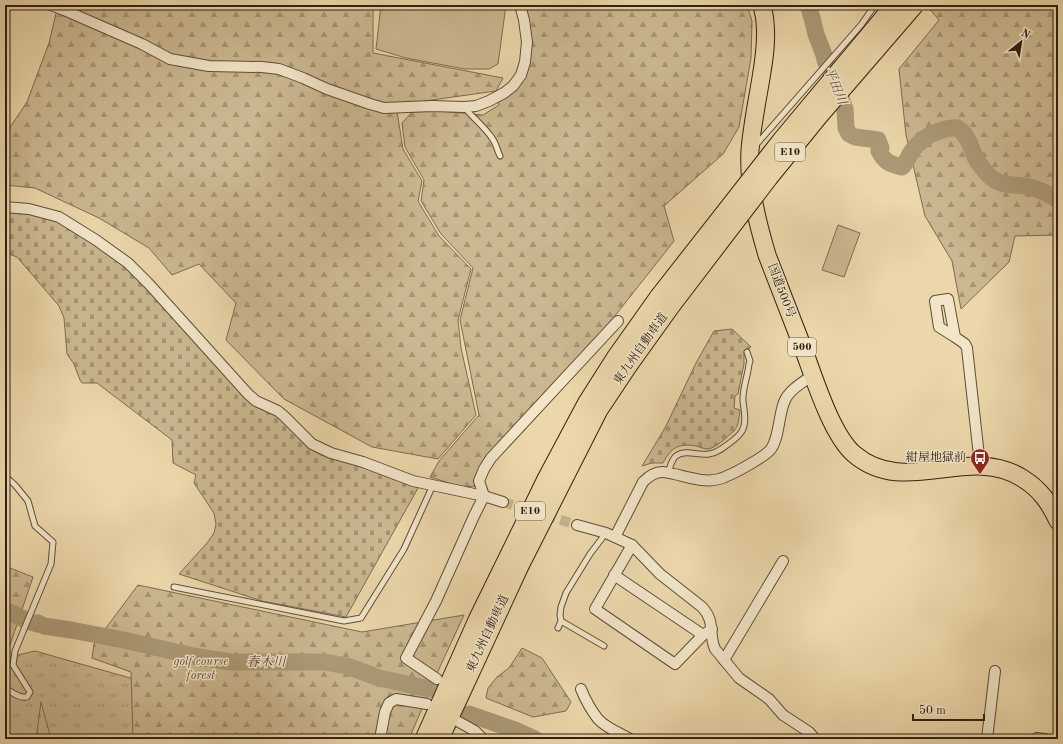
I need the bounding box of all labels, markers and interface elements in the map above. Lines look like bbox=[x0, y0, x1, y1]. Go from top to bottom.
north arrow bbox=[1001, 22, 1041, 62]
text: N bbox=[1019, 28, 1032, 42]
water label: 平田川 bbox=[822, 65, 850, 108]
road number: E10 bbox=[775, 143, 805, 161]
street label: 国道500号 bbox=[765, 262, 799, 320]
street label: 東九州自動車道 bbox=[610, 310, 670, 387]
road number: 500 bbox=[788, 338, 816, 356]
bus stop icon: 紺屋地獄前 bbox=[969, 447, 991, 475]
place label: 紺屋地獄前 bbox=[906, 450, 966, 464]
road number: E10 bbox=[515, 502, 545, 520]
street label: 東九州自動車道 bbox=[463, 593, 511, 675]
water label: 春木川 bbox=[246, 655, 287, 669]
park label: golf course forest bbox=[173, 656, 228, 682]
scale bar bbox=[913, 696, 984, 722]
text: 50 m bbox=[919, 704, 946, 717]

